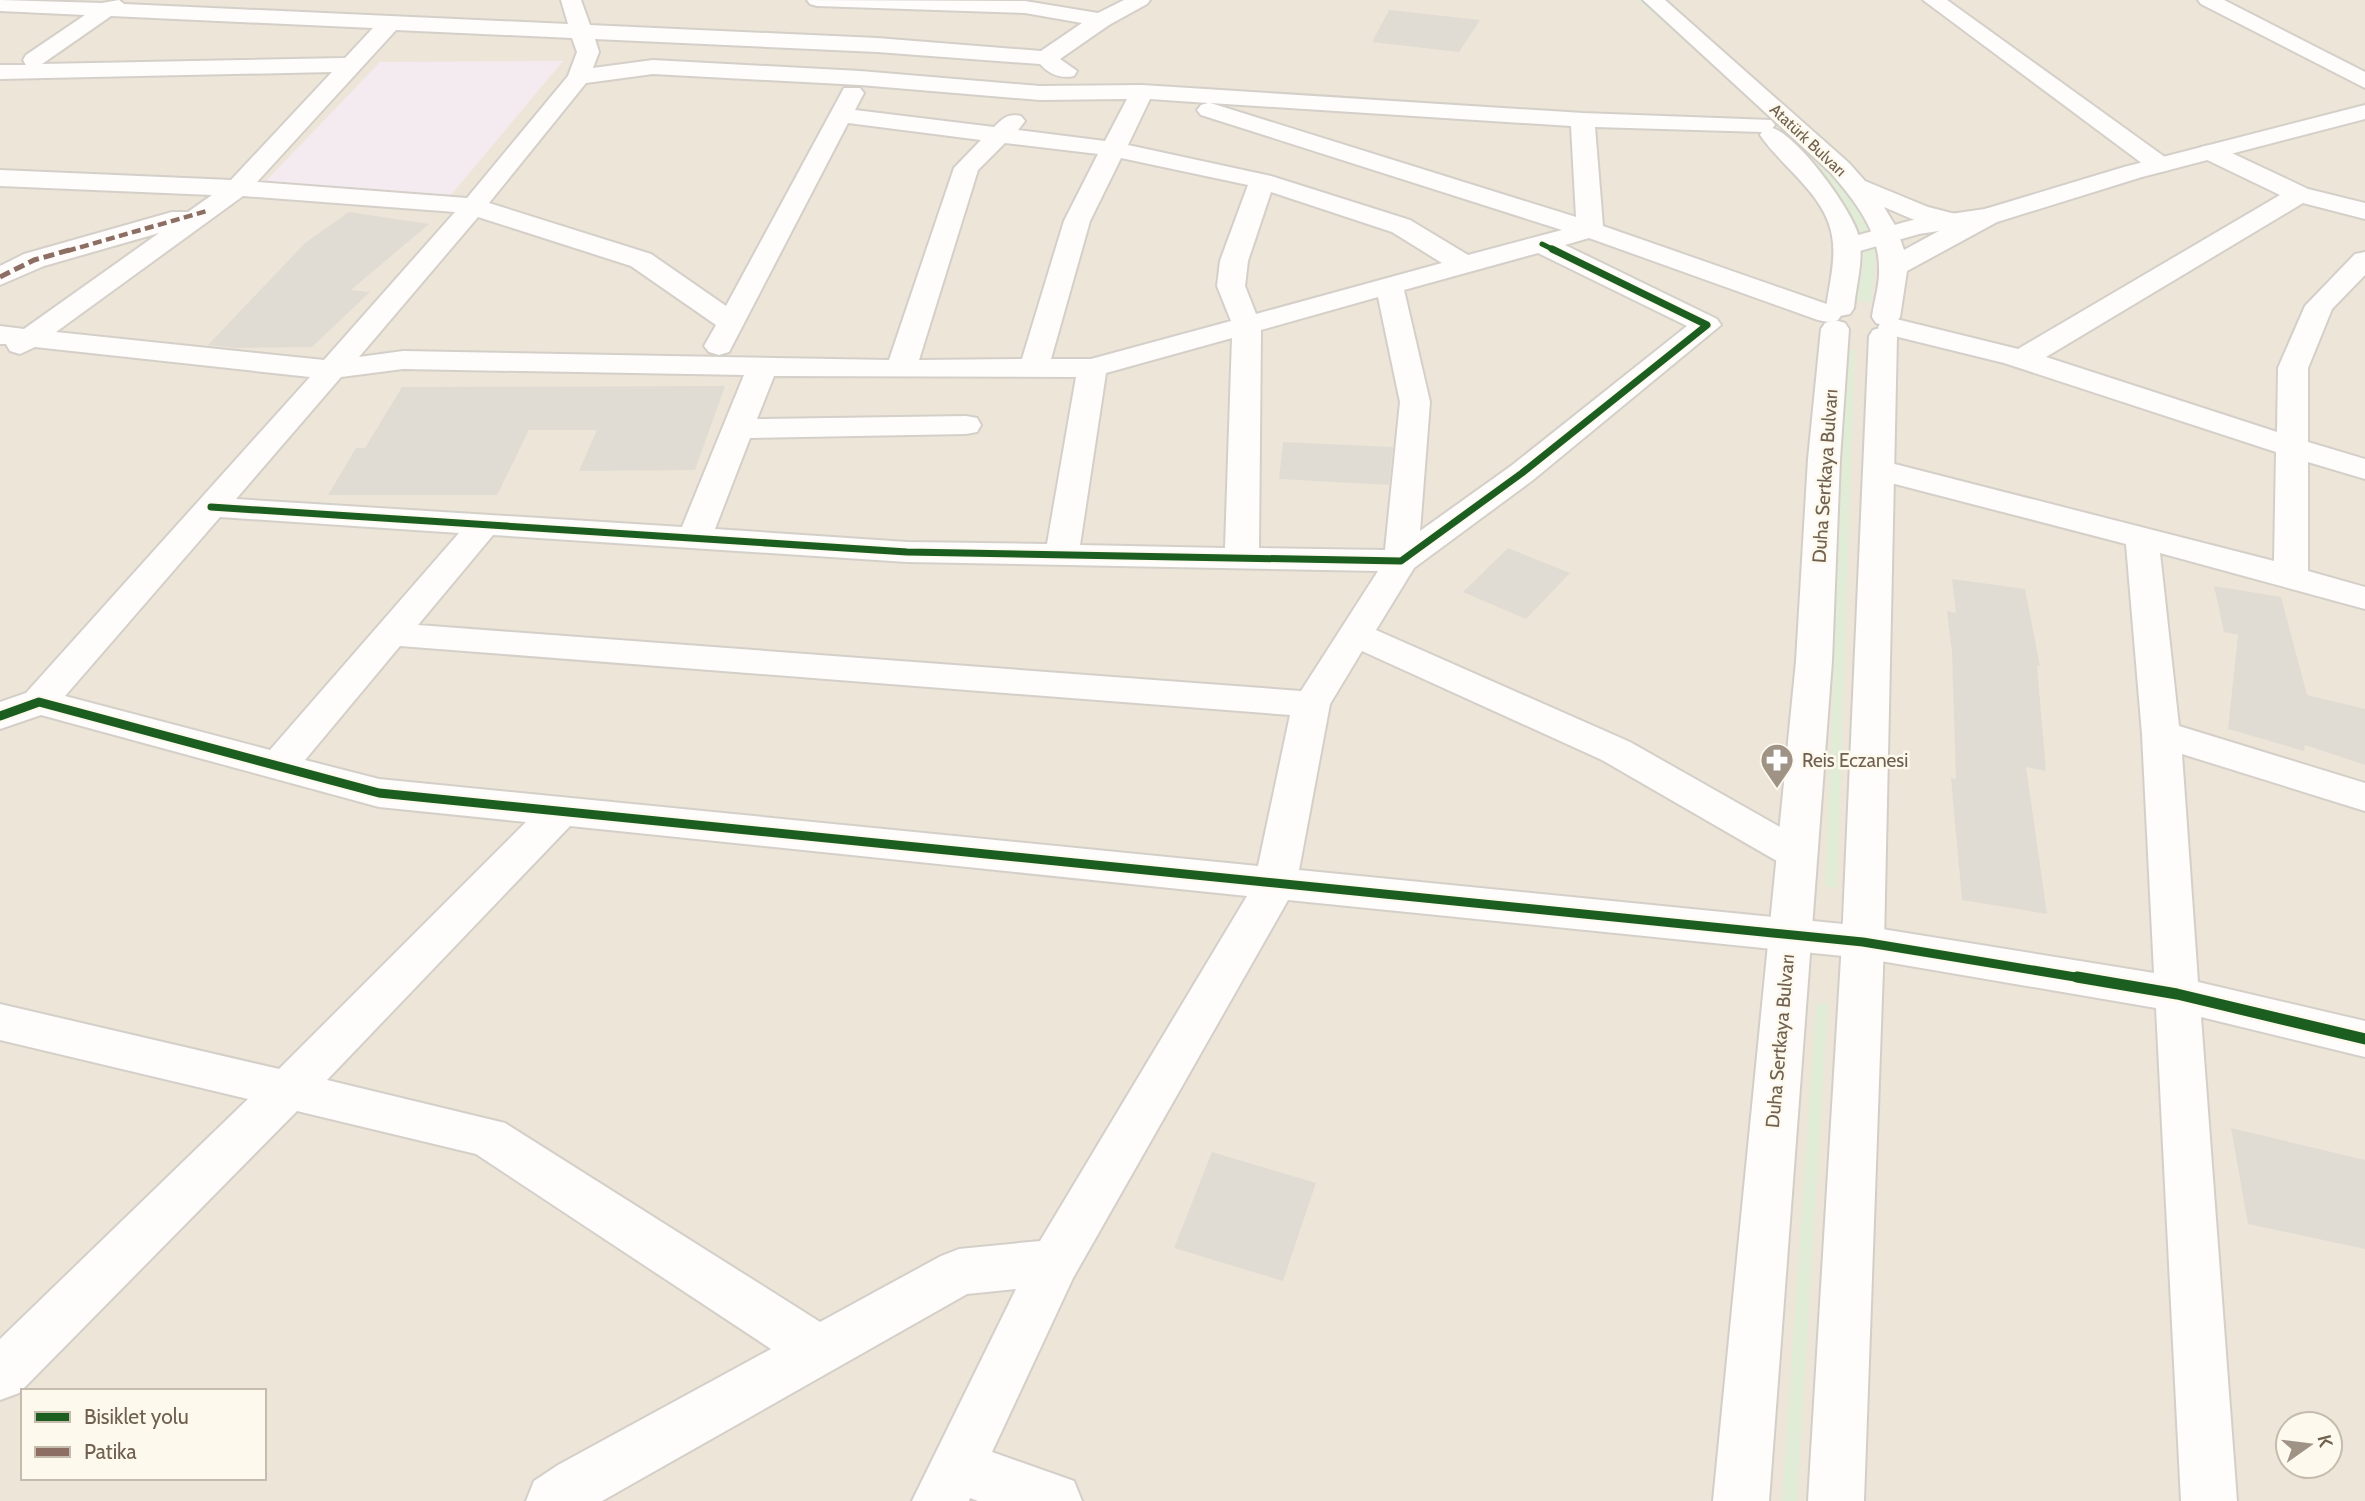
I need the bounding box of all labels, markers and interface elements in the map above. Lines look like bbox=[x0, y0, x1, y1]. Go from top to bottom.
street label: Atatürk Bulvarı bbox=[1766, 100, 1850, 180]
street label: Duha Sertkaya Bulvarı bbox=[1807, 388, 1843, 564]
pharmacy icon: Reis Eczanesi bbox=[1758, 741, 1796, 790]
place label: Reis Eczanesi bbox=[1802, 749, 1908, 772]
street label: Duha Sertkaya Bulvarı bbox=[1761, 953, 1799, 1129]
legend bbox=[21, 1389, 266, 1480]
text: Bisiklet yolu bbox=[84, 1404, 189, 1429]
north arrow bbox=[2274, 1410, 2344, 1480]
text: K bbox=[2312, 1432, 2338, 1450]
text: Patika bbox=[84, 1439, 137, 1464]

